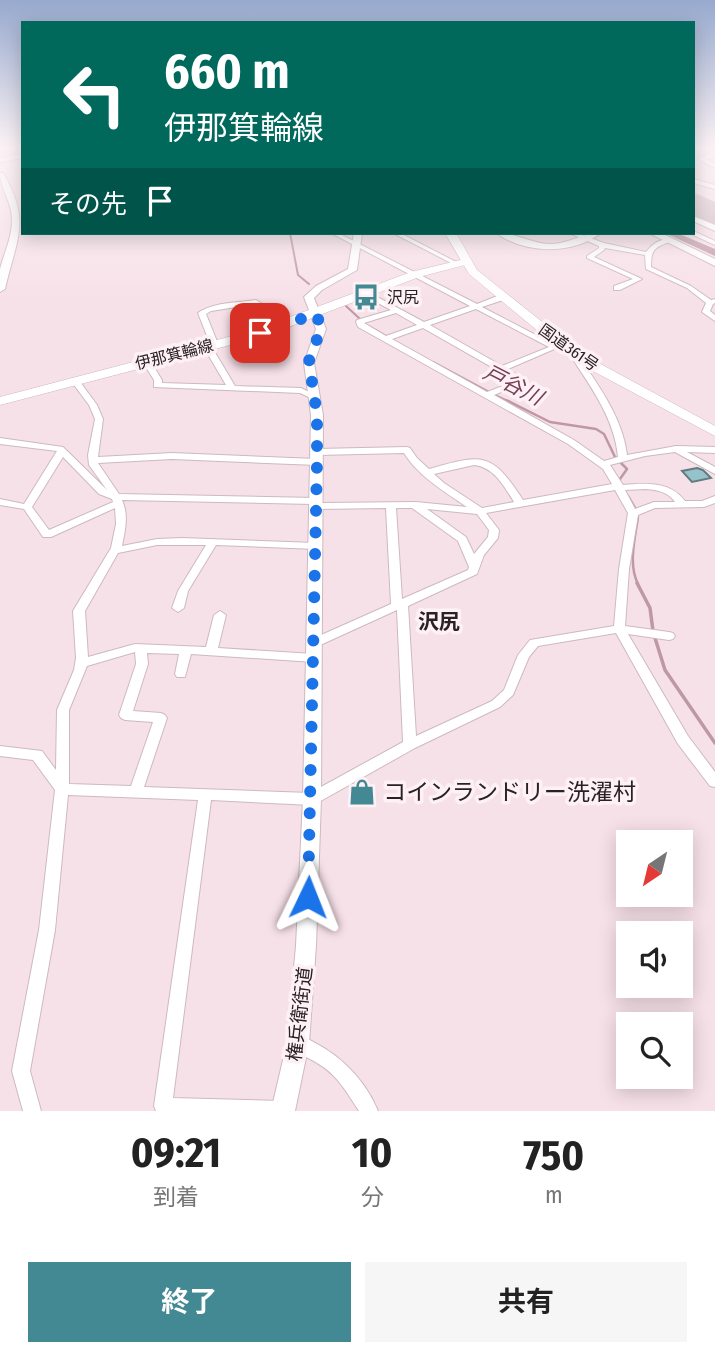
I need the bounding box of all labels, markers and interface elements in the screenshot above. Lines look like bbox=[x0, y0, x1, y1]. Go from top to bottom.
text: 660 m bbox=[164, 42, 290, 101]
icon: left bbox=[49, 49, 140, 140]
text: 伊那箕輪線 bbox=[164, 109, 324, 147]
icon: arrive bbox=[141, 182, 179, 220]
text: その先 bbox=[49, 189, 127, 220]
bus stop icon: 沢尻 bbox=[351, 282, 381, 312]
place label: 沢尻 bbox=[387, 288, 419, 307]
pin bbox=[230, 303, 290, 363]
icon: arrive bbox=[241, 314, 279, 352]
street label: 国道361号 bbox=[535, 320, 602, 375]
street label: 伊那箕輪線 bbox=[133, 336, 215, 373]
water label: 戸谷川 bbox=[479, 359, 549, 412]
district label: 沢尻 bbox=[418, 609, 460, 635]
shop icon: コインランドリー洗濯村 bbox=[347, 777, 377, 807]
place label: コインランドリー洗濯村 bbox=[383, 778, 636, 806]
north arrow bbox=[616, 830, 693, 906]
map controls bbox=[616, 830, 693, 1089]
position arrow bbox=[271, 860, 345, 934]
button: sound bbox=[616, 921, 693, 998]
street label: 権兵衛街道 bbox=[282, 966, 317, 1063]
button: search bbox=[616, 1012, 693, 1089]
text: 09:21 bbox=[131, 1128, 221, 1178]
text: 10 bbox=[352, 1128, 393, 1178]
text: 750 bbox=[523, 1131, 584, 1181]
text: m bbox=[545, 1181, 563, 1209]
text: 到着 bbox=[153, 1183, 199, 1211]
text: 分 bbox=[361, 1183, 384, 1211]
button: 終了 bbox=[28, 1262, 351, 1342]
button: 共有 bbox=[365, 1262, 687, 1342]

